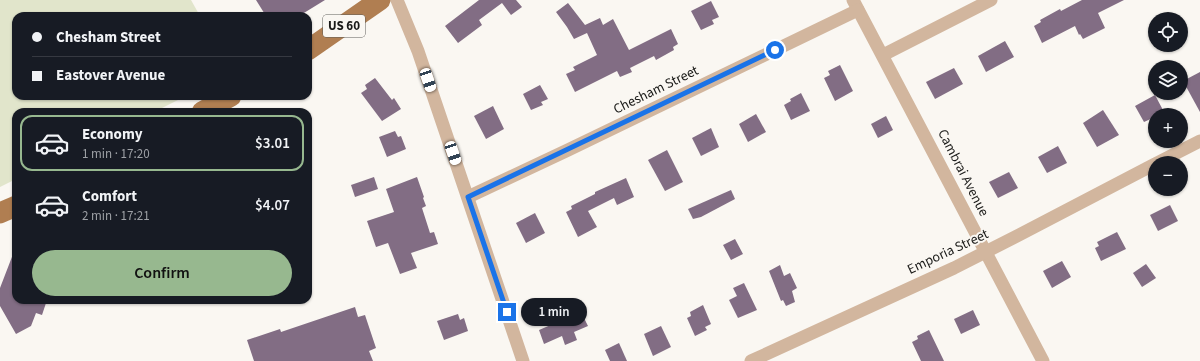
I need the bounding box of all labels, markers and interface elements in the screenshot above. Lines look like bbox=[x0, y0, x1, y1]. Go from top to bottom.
map controls bbox=[1148, 12, 1188, 196]
button: locate bbox=[1148, 12, 1188, 52]
road number: US 60 bbox=[323, 15, 365, 37]
text: Chesham Street bbox=[56, 27, 161, 48]
route start bbox=[766, 41, 784, 59]
button: layers bbox=[1148, 60, 1188, 100]
street label: Chesham Street bbox=[610, 61, 702, 119]
text: Eastover Avenue bbox=[56, 65, 165, 86]
car bbox=[418, 67, 438, 93]
button: + bbox=[1148, 108, 1188, 148]
text: Economy bbox=[82, 124, 143, 145]
icon: car bbox=[34, 125, 70, 161]
street label: Cambrai Avenue bbox=[932, 126, 994, 220]
text: $3.01 bbox=[255, 133, 290, 154]
car bbox=[443, 140, 463, 166]
text: 1 min · 17:20 bbox=[82, 145, 150, 163]
button: − bbox=[1148, 156, 1188, 196]
text: Comfort bbox=[82, 186, 137, 207]
icon: car bbox=[34, 187, 70, 223]
text: $4.07 bbox=[255, 195, 290, 216]
text: 2 min · 17:21 bbox=[82, 207, 150, 225]
street label: Emporia Street bbox=[904, 224, 992, 280]
button: Confirm bbox=[32, 250, 292, 296]
callout: 1 min bbox=[521, 298, 587, 326]
route end bbox=[498, 303, 516, 321]
text: 1 min bbox=[539, 303, 569, 321]

